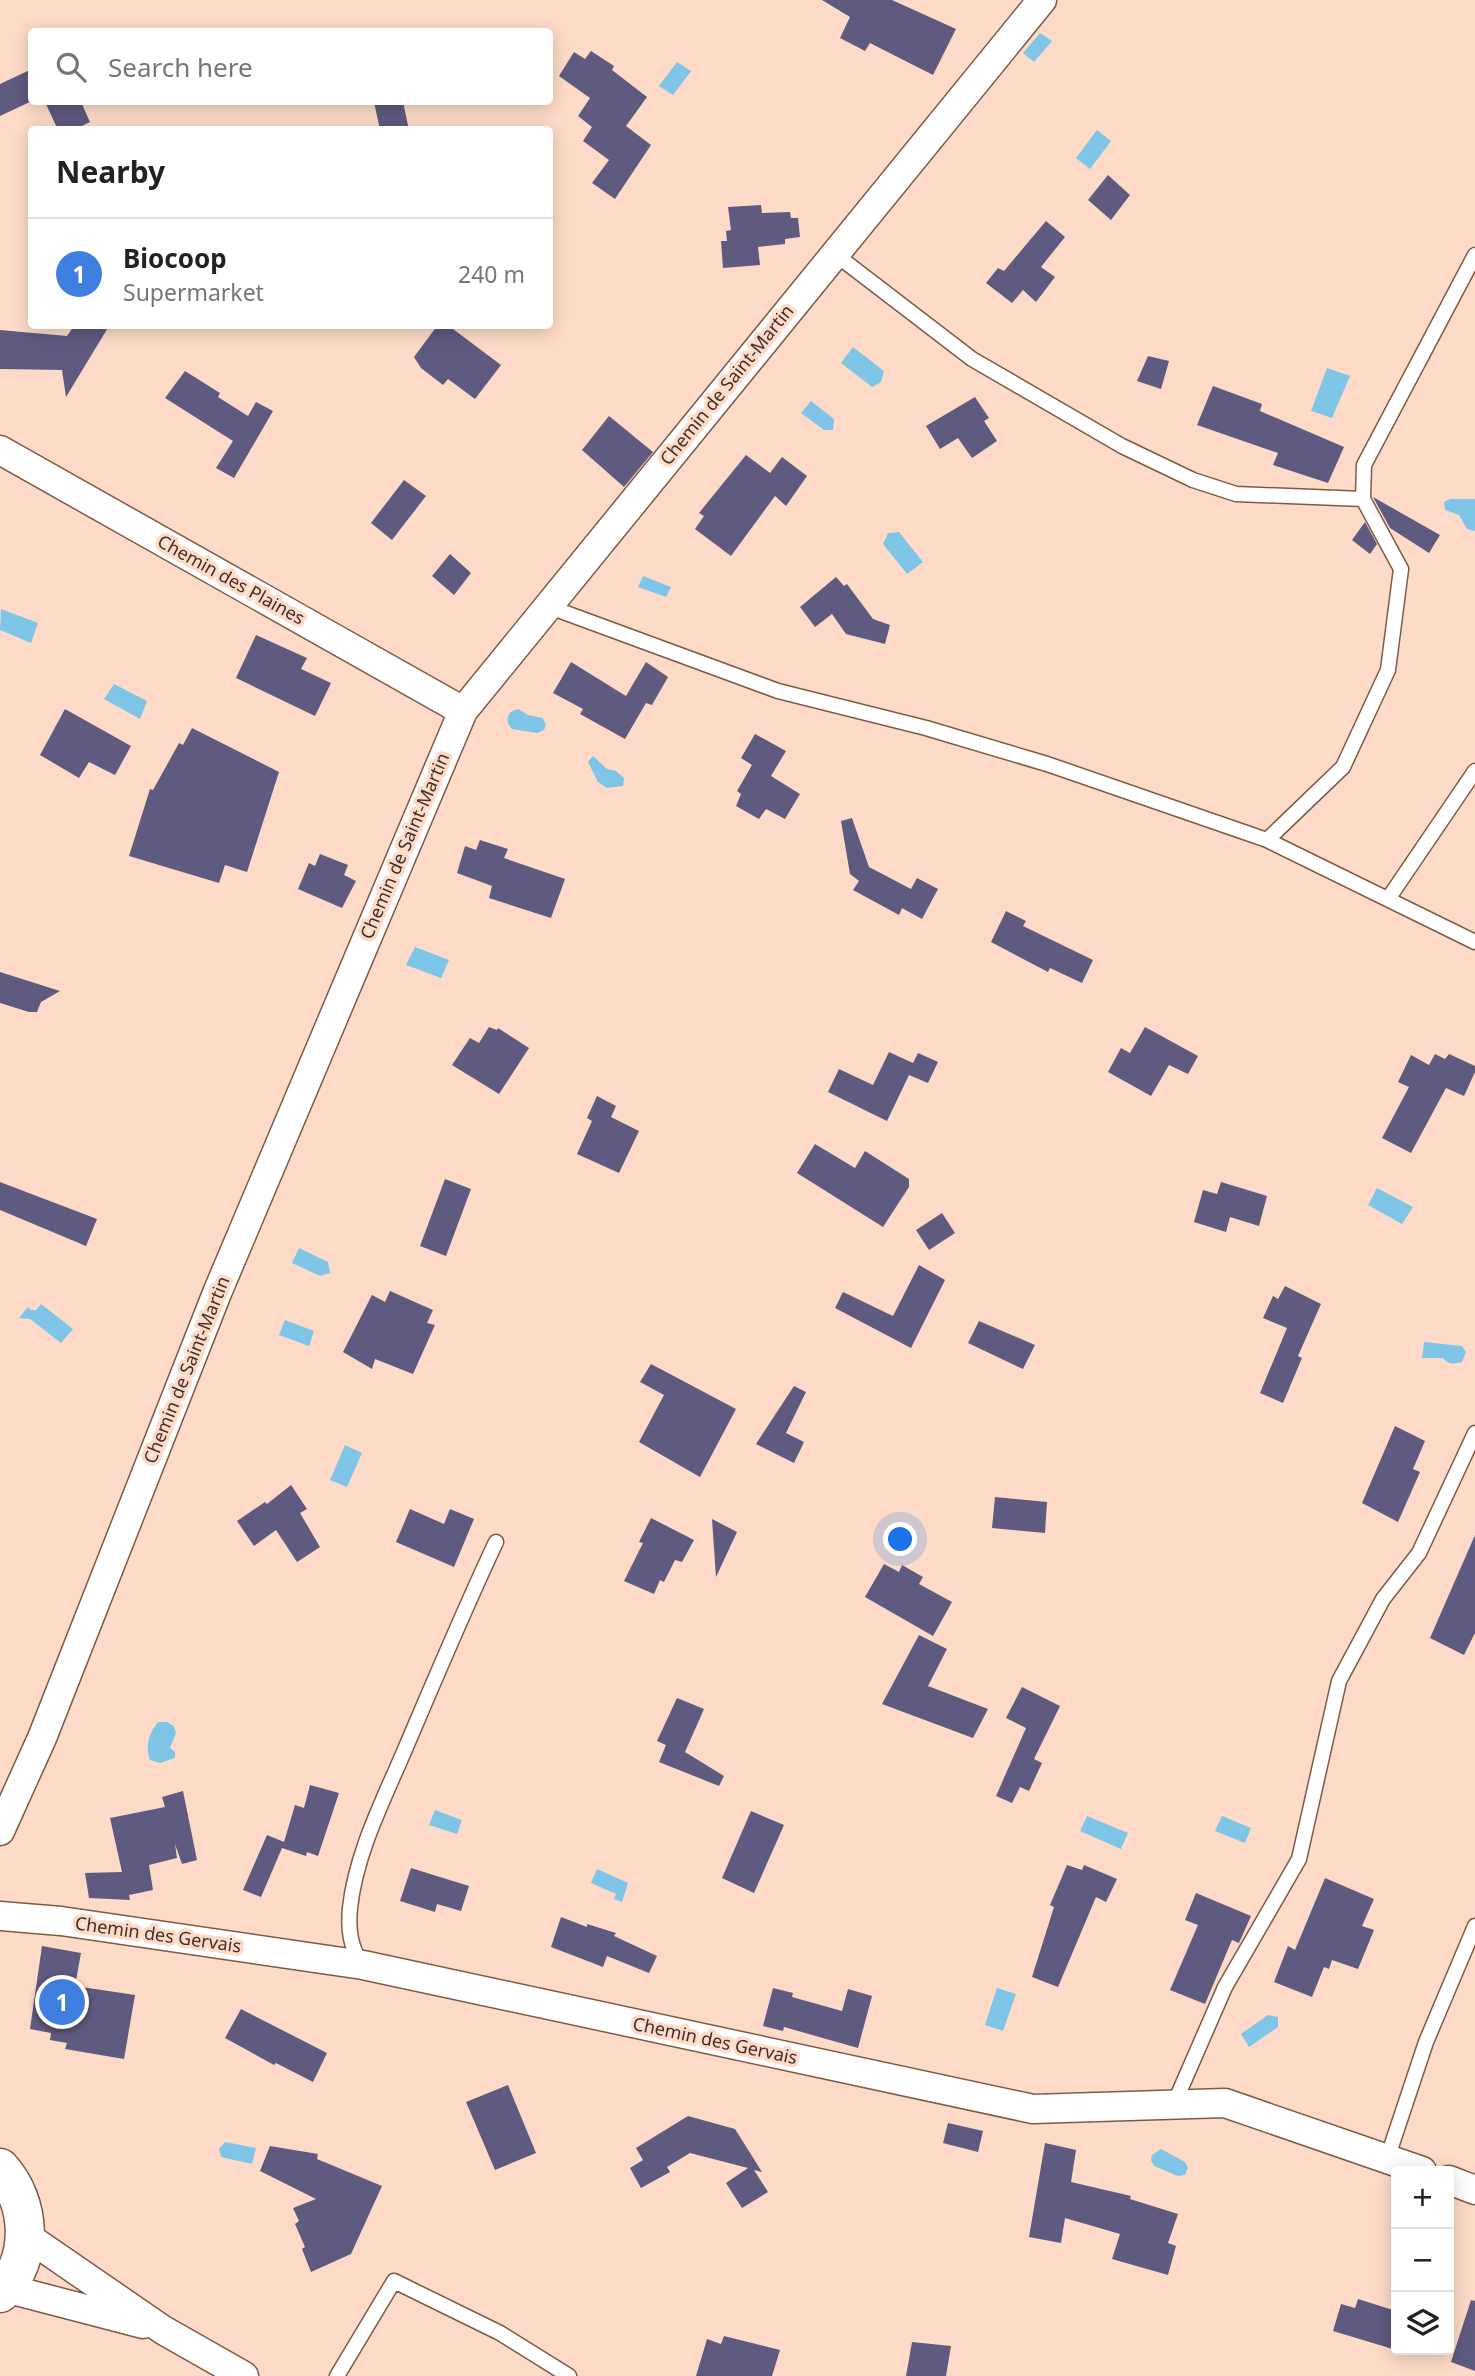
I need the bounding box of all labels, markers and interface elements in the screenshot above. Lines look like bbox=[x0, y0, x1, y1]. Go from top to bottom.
search box bbox=[28, 28, 553, 105]
icon: search bbox=[52, 48, 90, 86]
text: Search here bbox=[108, 49, 253, 85]
text: Nearby bbox=[56, 151, 165, 192]
text: Biocoop bbox=[123, 240, 227, 276]
text: 1 bbox=[72, 258, 86, 290]
text: 240 m bbox=[458, 258, 525, 290]
text: Supermarket bbox=[123, 276, 264, 308]
street label: Chemin de Saint-Martin bbox=[654, 299, 798, 470]
street label: Chemin des Plaines bbox=[154, 529, 309, 630]
street label: Chemin de Saint-Martin bbox=[354, 749, 454, 942]
street label: Chemin de Saint-Martin bbox=[137, 1272, 235, 1467]
your location bbox=[883, 1522, 917, 1556]
street label: Chemin des Gervais bbox=[73, 1910, 243, 1958]
pin: 1 bbox=[39, 1976, 85, 2028]
street label: Chemin des Gervais bbox=[631, 2011, 800, 2069]
map controls bbox=[1391, 2166, 1454, 2355]
button: + bbox=[1391, 2166, 1454, 2229]
button: − bbox=[1391, 2229, 1454, 2292]
button: layers bbox=[1391, 2292, 1454, 2355]

